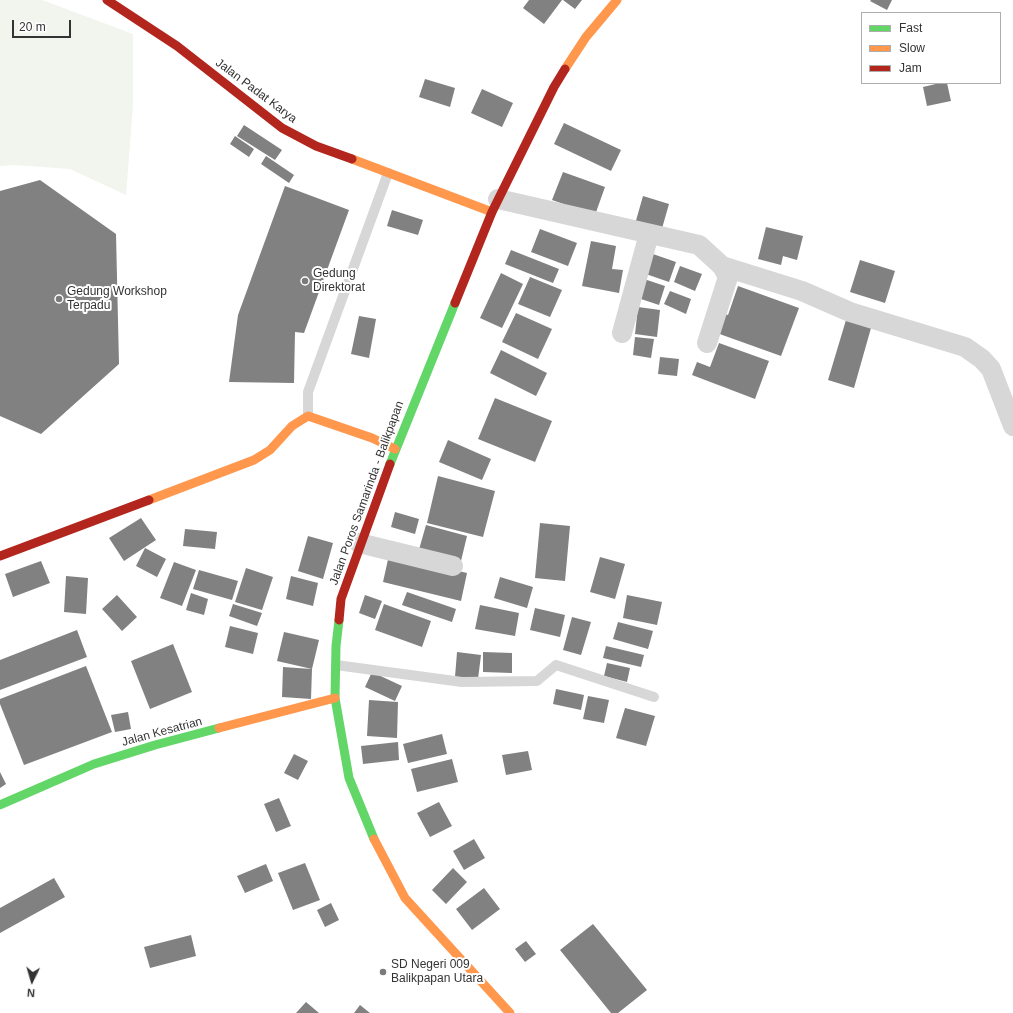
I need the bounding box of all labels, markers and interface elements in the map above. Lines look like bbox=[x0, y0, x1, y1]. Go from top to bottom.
scale bar bbox=[14, 12, 73, 38]
legend bbox=[861, 12, 1001, 84]
text: 20 m bbox=[19, 20, 46, 34]
text: Fast bbox=[899, 21, 922, 35]
text: Slow bbox=[899, 41, 925, 55]
street label: Jalan Padat Karya bbox=[213, 56, 299, 126]
text: Jam bbox=[899, 61, 922, 75]
place label: Gedung Direktorat bbox=[313, 267, 365, 295]
marker: Gedung Direktorat bbox=[300, 276, 310, 286]
place label: Gedung Workshop Terpadu bbox=[67, 285, 167, 313]
marker: Gedung Workshop Terpadu bbox=[54, 294, 64, 304]
street label: Jalan Poros Samarinda - Balikpapan bbox=[327, 399, 407, 587]
street label: Jalan Kesatrian bbox=[120, 714, 204, 750]
place label: SD Negeri 009 Balikpapan Utara bbox=[391, 958, 483, 986]
north arrow bbox=[12, 961, 52, 1001]
marker: SD Negeri 009 Balikpapan Utara bbox=[378, 967, 388, 977]
text: N bbox=[26, 987, 35, 999]

